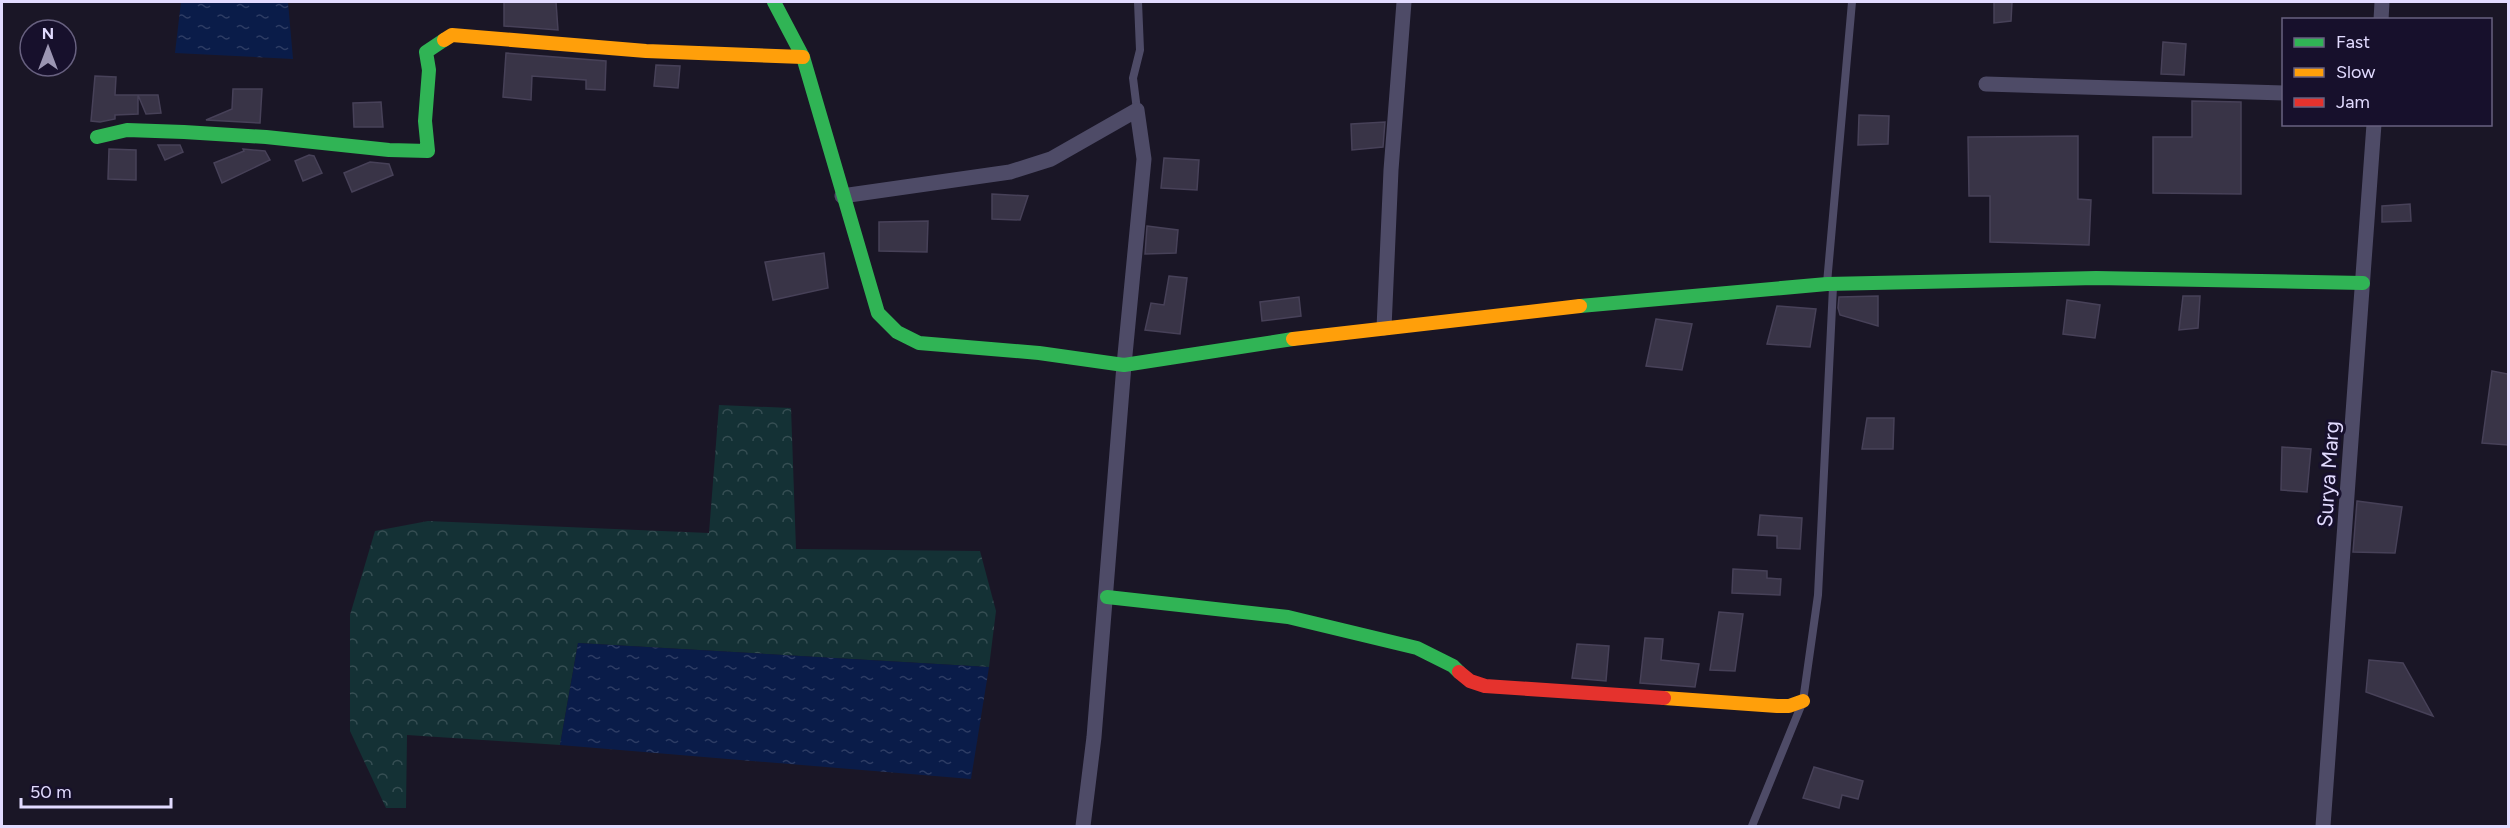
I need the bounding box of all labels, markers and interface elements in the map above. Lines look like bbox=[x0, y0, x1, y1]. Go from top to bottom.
north arrow bbox=[18, 18, 78, 78]
legend bbox=[2282, 18, 2492, 126]
text: N bbox=[42, 24, 54, 43]
text: Fast bbox=[2336, 31, 2370, 53]
text: Slow bbox=[2336, 61, 2375, 83]
text: Jam bbox=[2336, 91, 2370, 113]
street label: Surya Marg bbox=[2312, 420, 2344, 528]
scale bar bbox=[21, 771, 171, 809]
text: 50 m bbox=[30, 781, 72, 803]

